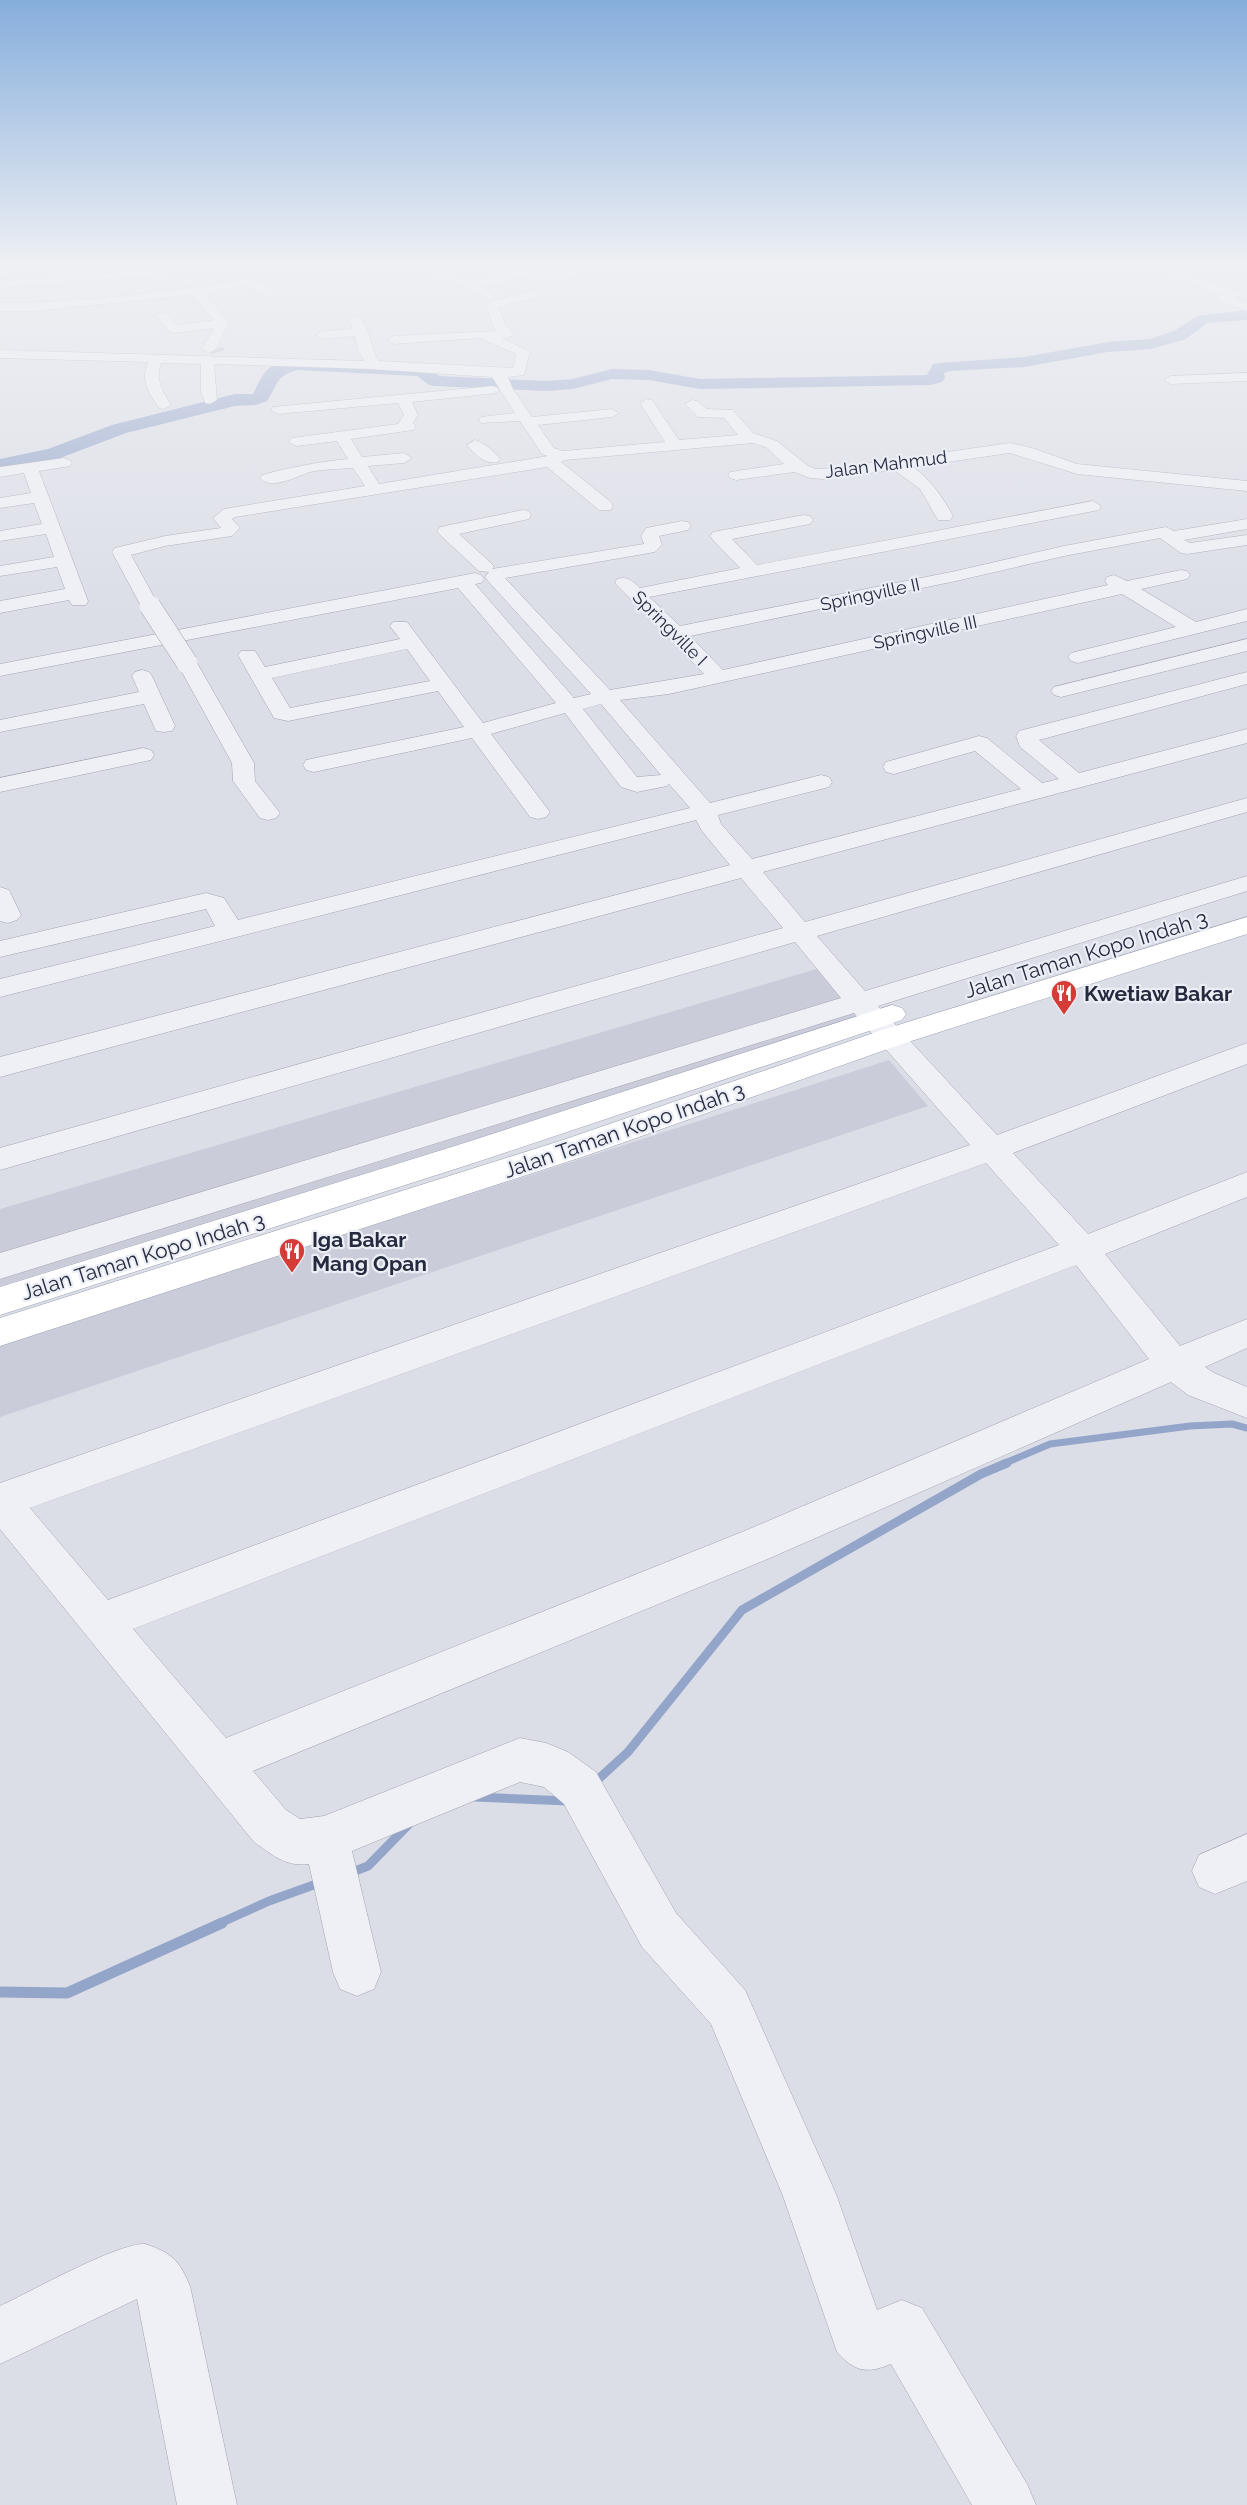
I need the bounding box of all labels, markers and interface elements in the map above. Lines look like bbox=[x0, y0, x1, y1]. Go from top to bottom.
street label: Jalan Mahmud bbox=[824, 446, 948, 482]
street label: Springville II bbox=[818, 573, 922, 615]
street label: Springville I bbox=[628, 586, 712, 670]
street label: Springville III bbox=[871, 611, 979, 653]
street label: Jalan Taman Kopo Indah 3 bbox=[961, 905, 1211, 1003]
restaurant icon: Kwetiaw Bakar bbox=[1049, 978, 1079, 1016]
place label: Kwetiaw Bakar bbox=[1084, 981, 1232, 1006]
street label: Jalan Taman Kopo Indah 3 bbox=[500, 1077, 748, 1183]
street label: Jalan Taman Kopo Indah 3 bbox=[18, 1207, 268, 1305]
place label: Iga Bakar Mang Opan bbox=[312, 1227, 427, 1276]
restaurant icon: Iga Bakar Mang Opan bbox=[277, 1236, 307, 1274]

